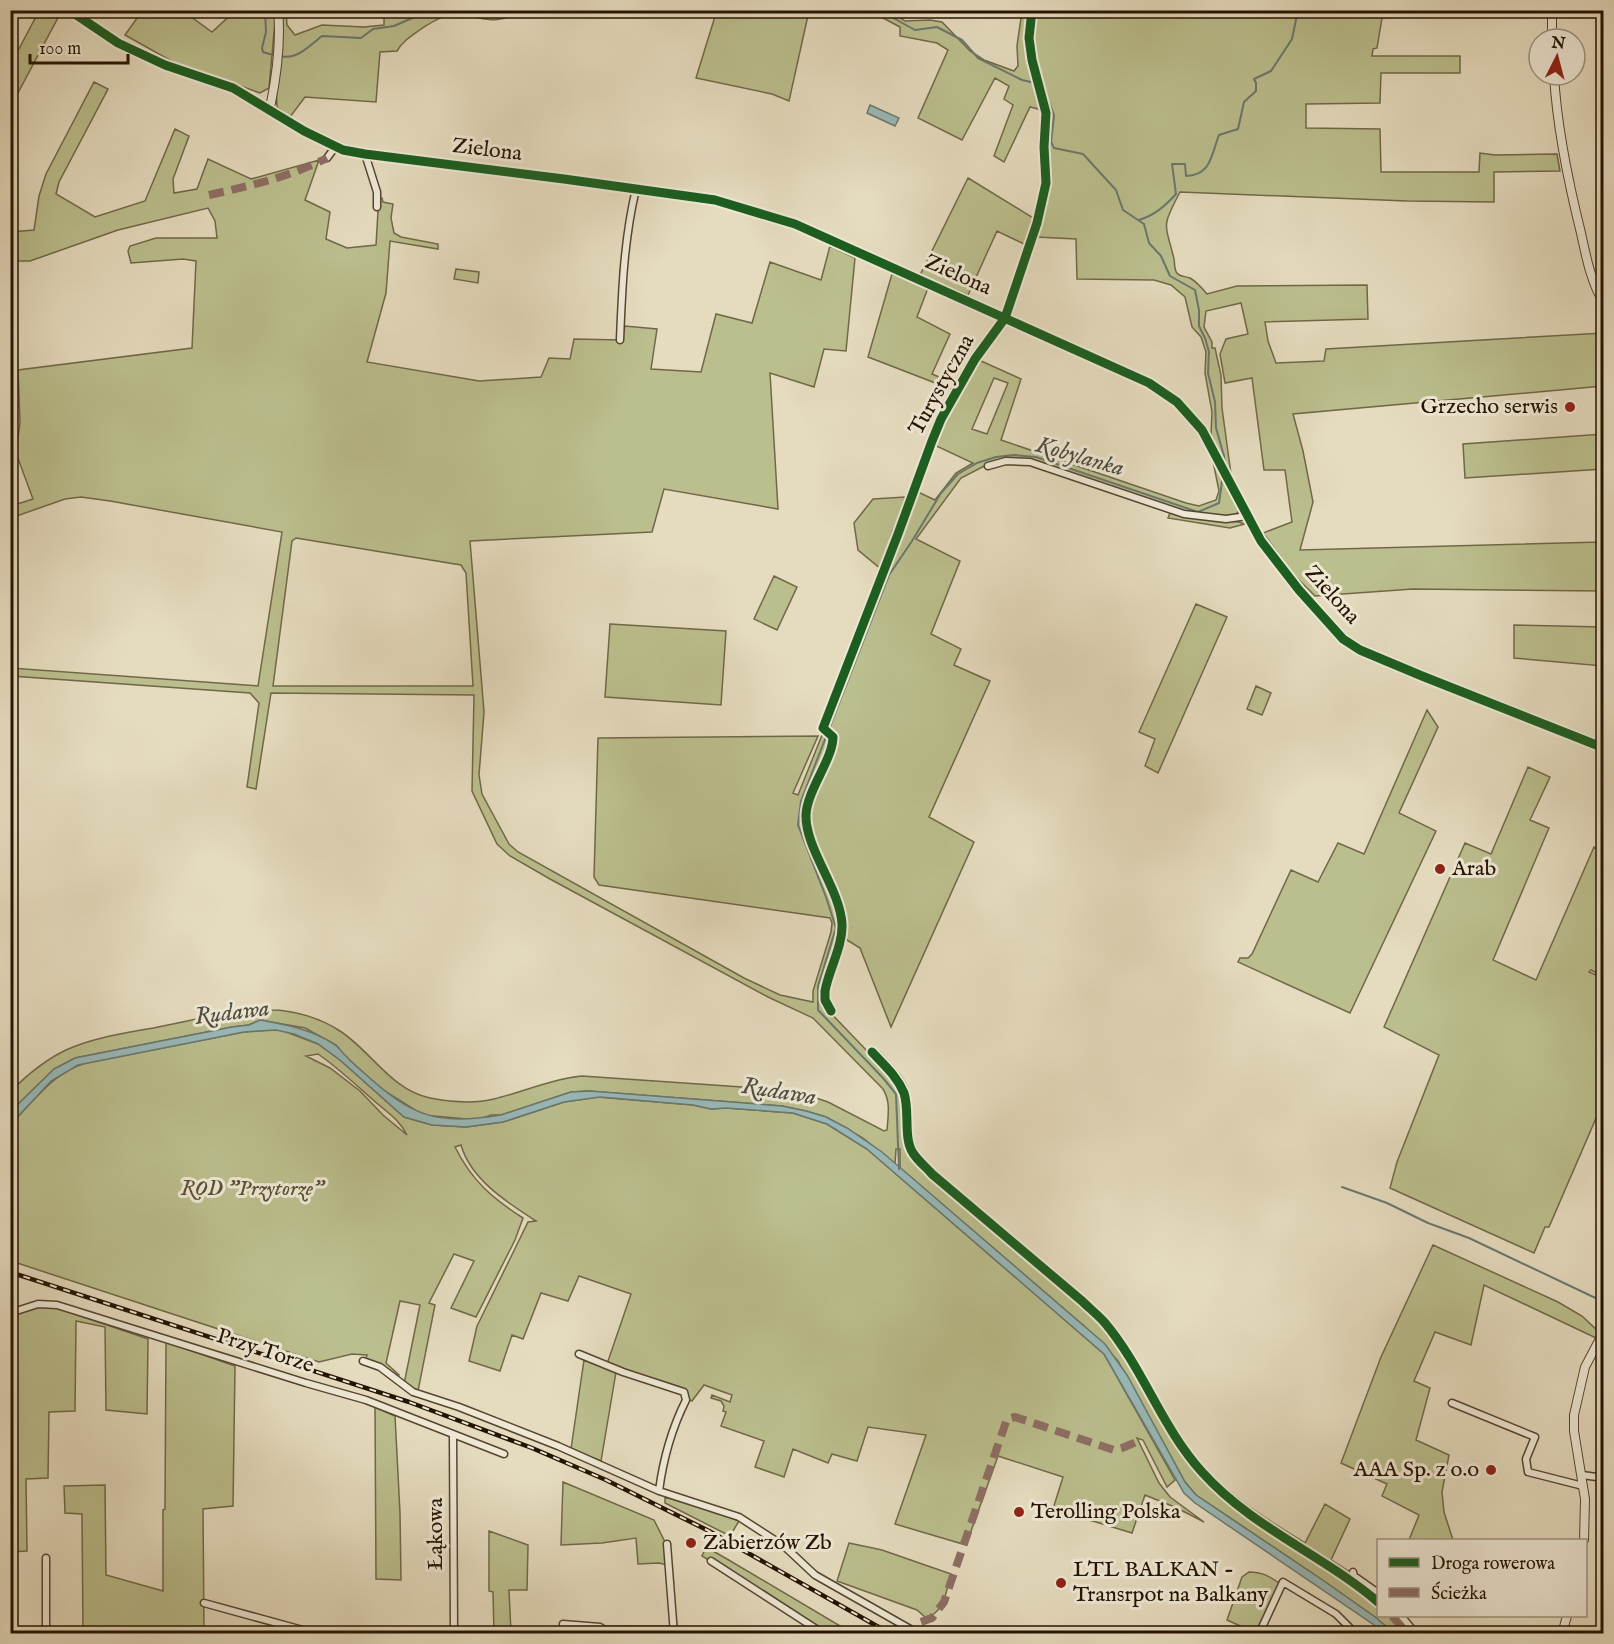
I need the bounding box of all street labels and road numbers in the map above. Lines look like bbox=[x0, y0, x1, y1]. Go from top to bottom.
street label: Zielona bbox=[450, 132, 524, 168]
street label: Zielona bbox=[920, 248, 996, 302]
street label: Turystyczna bbox=[903, 329, 981, 440]
street label: Zielona bbox=[1298, 560, 1366, 631]
street label: Przy Torze bbox=[213, 1322, 317, 1380]
street label: Łąkowa bbox=[422, 1497, 450, 1570]

